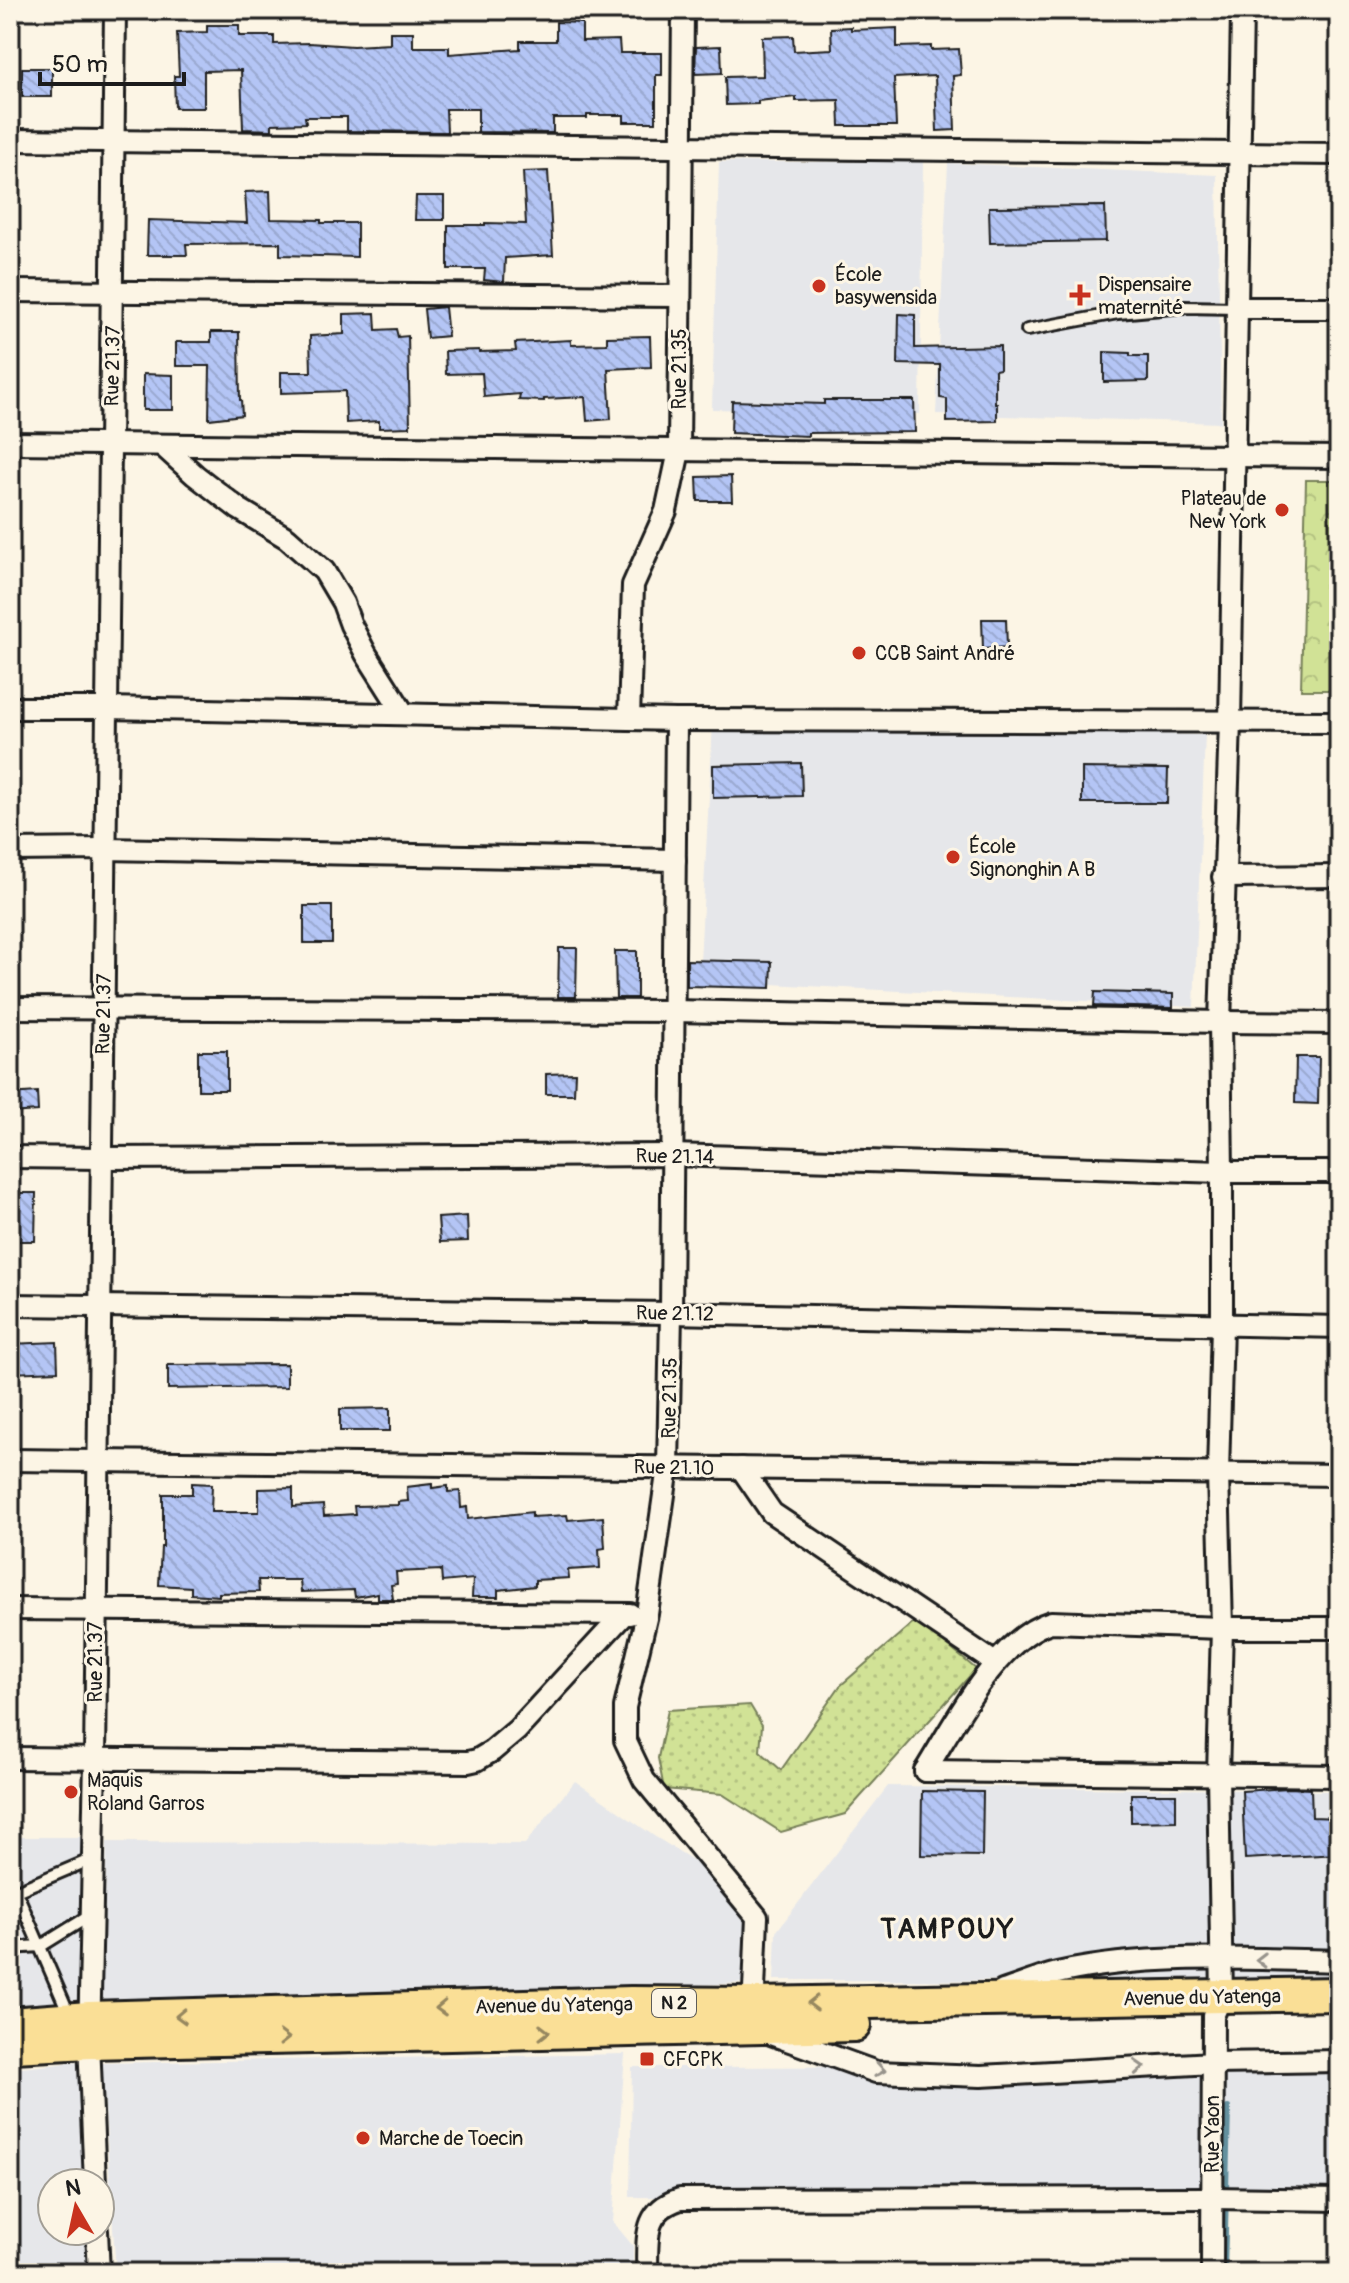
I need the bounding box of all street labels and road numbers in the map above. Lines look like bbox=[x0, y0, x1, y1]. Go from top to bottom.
street label: Rue 21.37 bbox=[99, 325, 126, 407]
street label: Rue 21.35 bbox=[667, 328, 692, 410]
street label: Rue 21.37 bbox=[90, 973, 117, 1055]
street label: Rue 21.14 bbox=[635, 1143, 715, 1170]
street label: Rue 21.12 bbox=[636, 1300, 714, 1327]
street label: Rue 21.35 bbox=[656, 1357, 683, 1439]
street label: Rue 21.10 bbox=[633, 1454, 715, 1481]
street label: Rue 21.37 bbox=[83, 1621, 108, 1702]
street label: Avenue du Yatenga bbox=[1123, 1984, 1281, 2011]
road number: N 2 bbox=[652, 1989, 696, 2017]
street label: Avenue du Yatenga bbox=[475, 1992, 633, 2019]
street label: Rue Yaon bbox=[1200, 2095, 1225, 2173]

